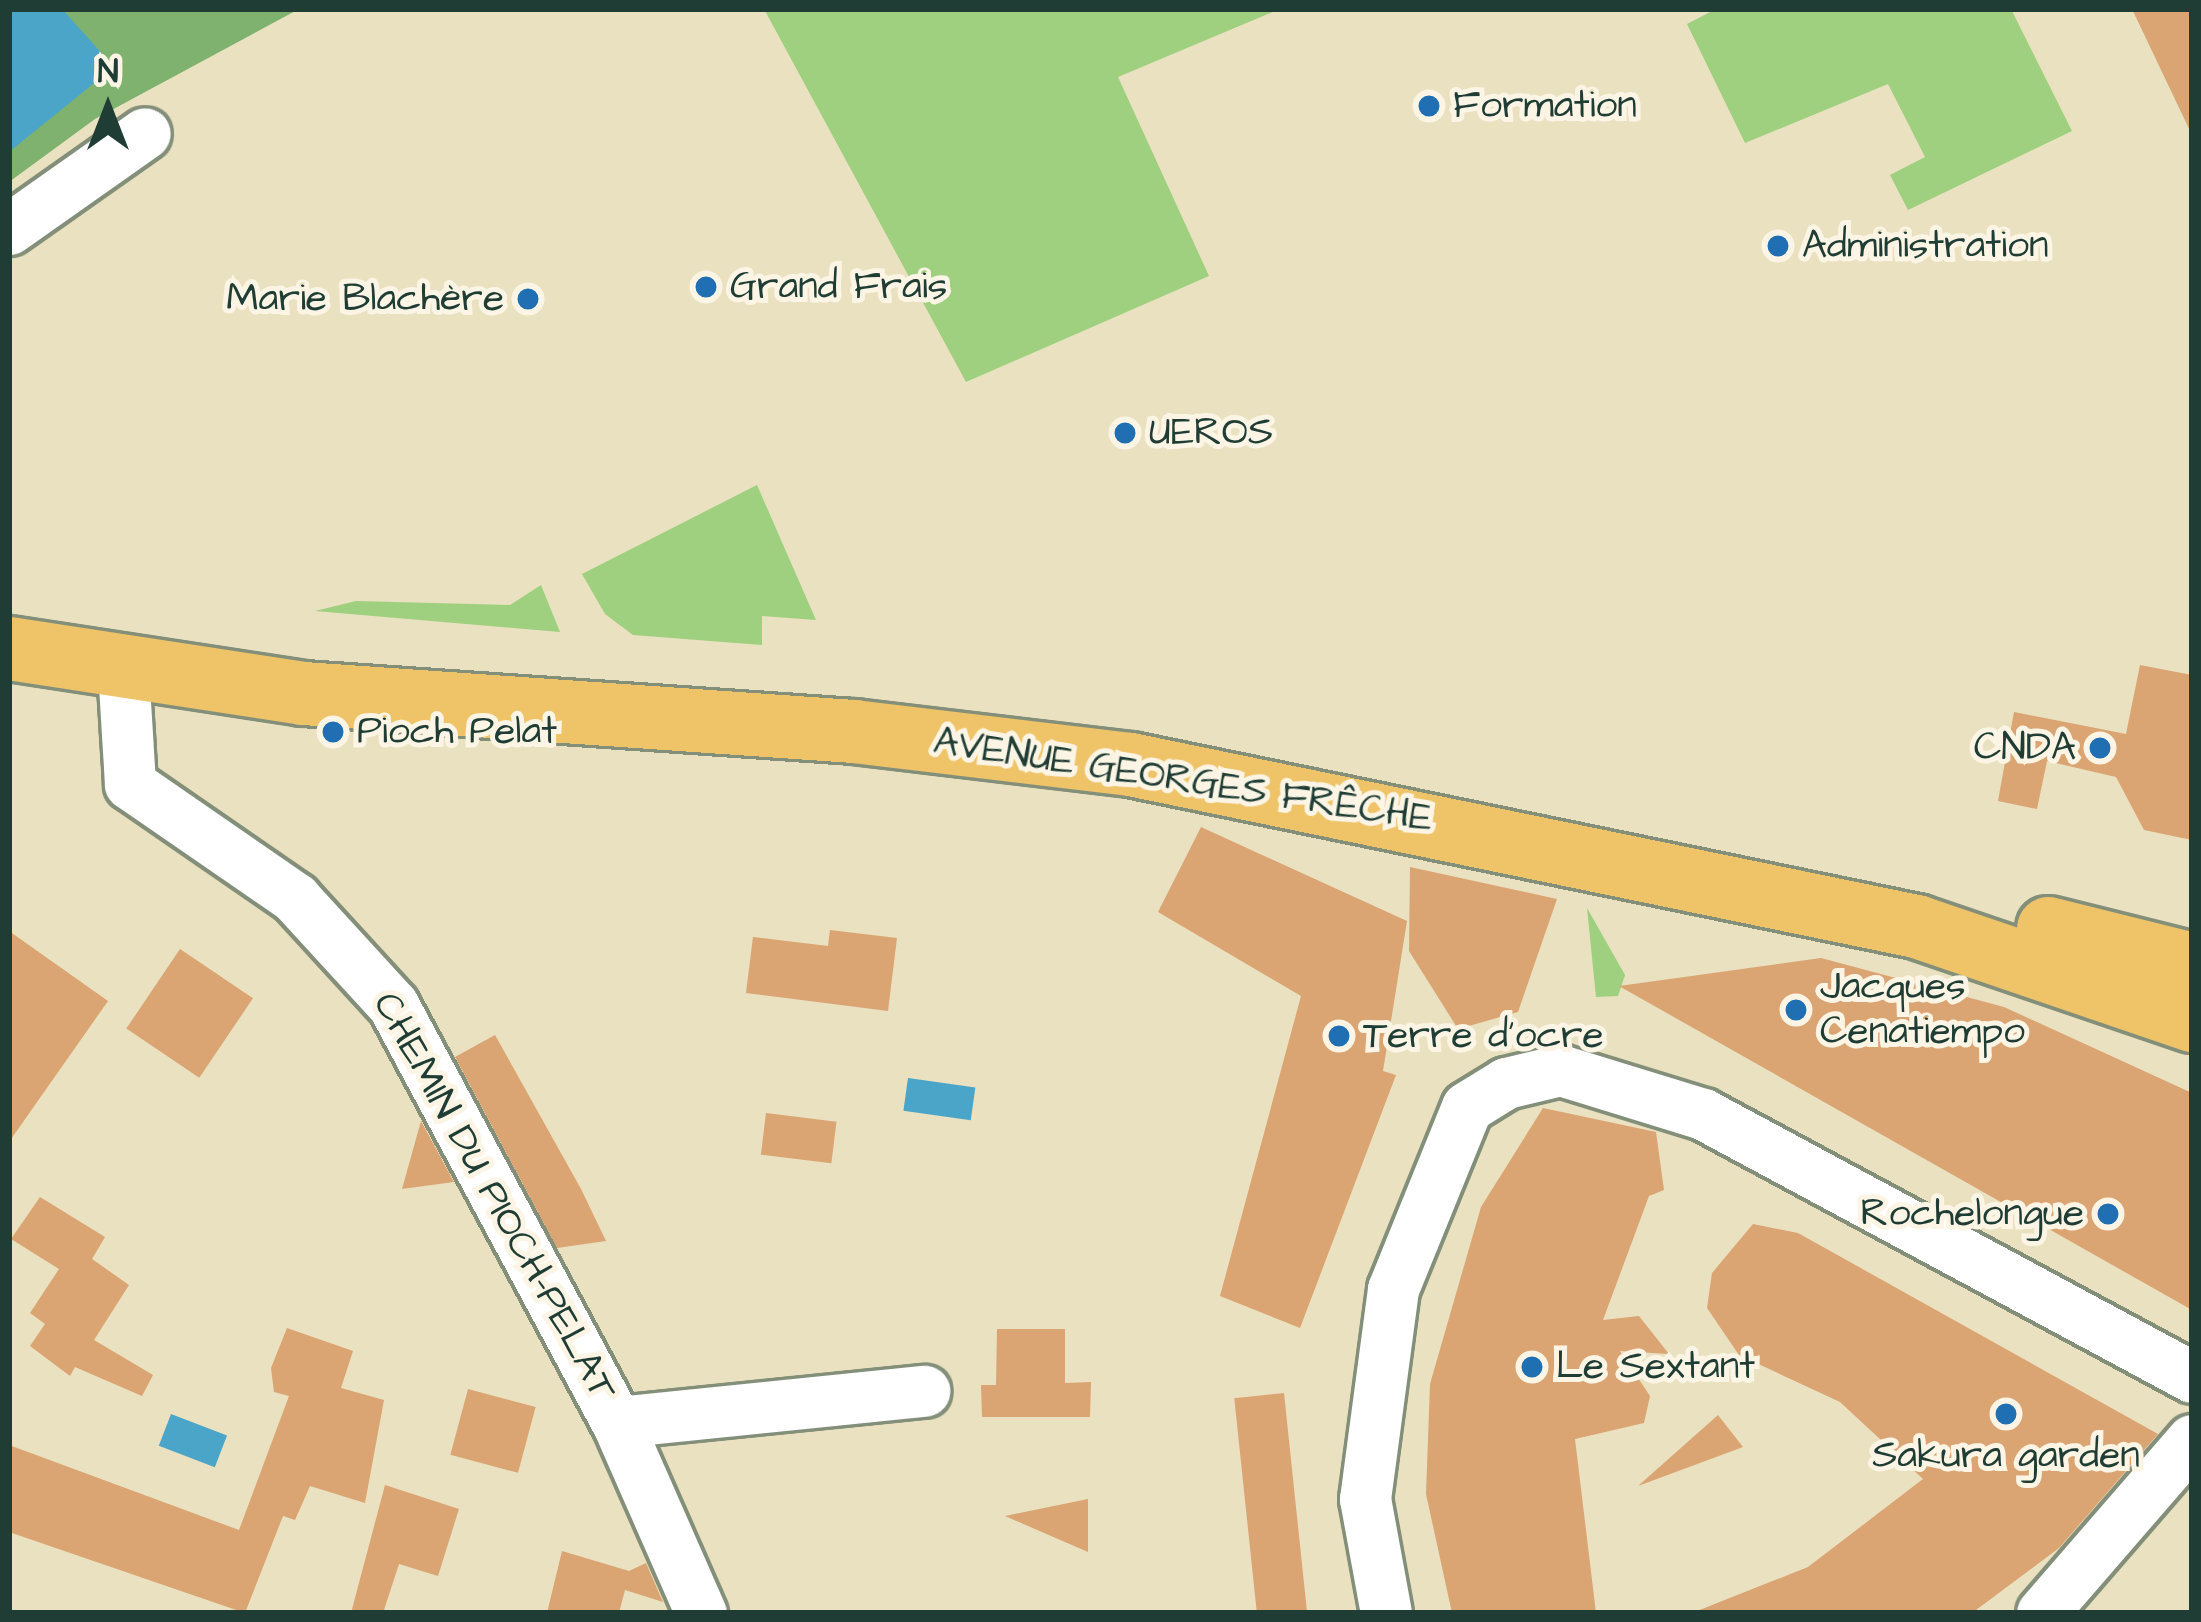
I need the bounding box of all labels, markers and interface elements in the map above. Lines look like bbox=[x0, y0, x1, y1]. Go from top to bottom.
north arrow bbox=[48, 48, 168, 168]
text: N bbox=[98, 49, 118, 95]
place label: Formation bbox=[1453, 83, 1637, 129]
marker: Formation bbox=[1416, 93, 1442, 119]
place label: Administration bbox=[1802, 223, 2048, 269]
marker: Administration bbox=[1765, 233, 1791, 259]
place label: Grand Frais bbox=[730, 264, 947, 310]
marker: Grand Frais bbox=[693, 274, 719, 300]
place label: Marie Blachère bbox=[226, 276, 504, 322]
marker: Marie Blachère bbox=[515, 286, 541, 312]
place label: UEROS bbox=[1149, 410, 1273, 456]
marker: UEROS bbox=[1112, 420, 1138, 446]
place label: Pioch Pelat bbox=[357, 709, 557, 755]
street label: AVENUE GEORGES FRÊCHE bbox=[930, 718, 1436, 844]
marker: Pioch Pelat bbox=[320, 719, 346, 745]
place label: CNDA bbox=[1974, 725, 2076, 771]
marker: CNDA bbox=[2087, 735, 2113, 761]
place label: Jacques Cenatiempo bbox=[1820, 965, 2025, 1056]
street label: CHEMIN DU PIOCH-PELAT bbox=[362, 985, 626, 1409]
marker: Jacques Cenatiempo bbox=[1783, 997, 1809, 1023]
place label: Terre d'ocre bbox=[1363, 1013, 1604, 1059]
marker: Terre d'ocre bbox=[1326, 1023, 1352, 1049]
place label: Rochelongue bbox=[1861, 1191, 2084, 1237]
marker: Rochelongue bbox=[2095, 1201, 2121, 1227]
place label: Le Sextant bbox=[1556, 1344, 1755, 1390]
marker: Le Sextant bbox=[1519, 1354, 1545, 1380]
marker: Sakura garden bbox=[1993, 1401, 2019, 1427]
place label: Sakura garden bbox=[1872, 1433, 2140, 1479]

